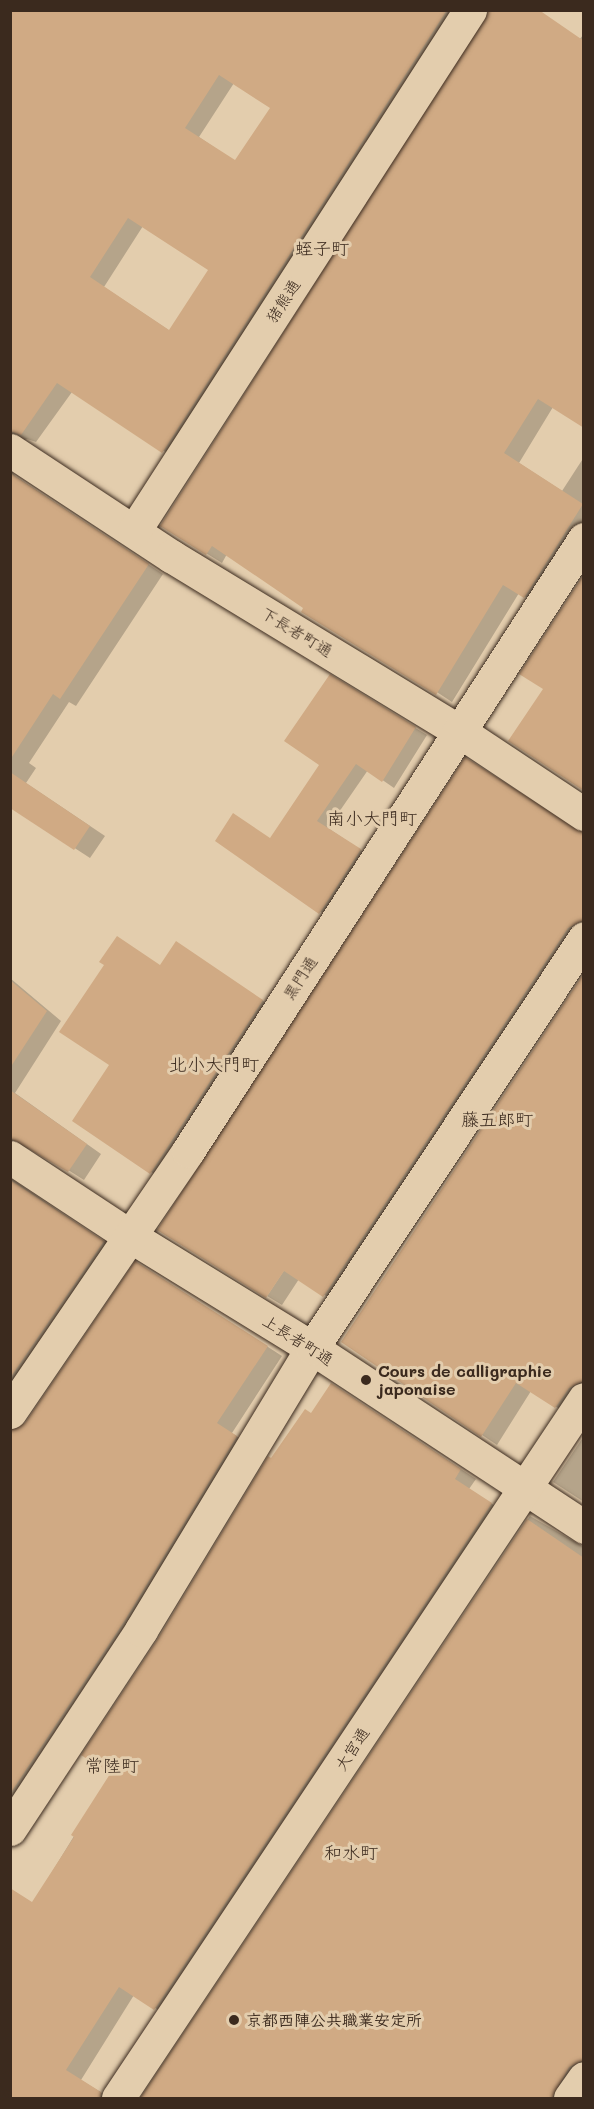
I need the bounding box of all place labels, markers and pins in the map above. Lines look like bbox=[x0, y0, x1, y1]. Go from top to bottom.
place label: Cours de calligraphie japonaise bbox=[378, 1361, 552, 1399]
marker: Cours de calligraphie japonaise bbox=[359, 1373, 373, 1387]
place label: 京都西陣公共職業安定所 bbox=[246, 2010, 422, 2030]
marker: 京都西陣公共職業安定所 bbox=[227, 2013, 241, 2027]

